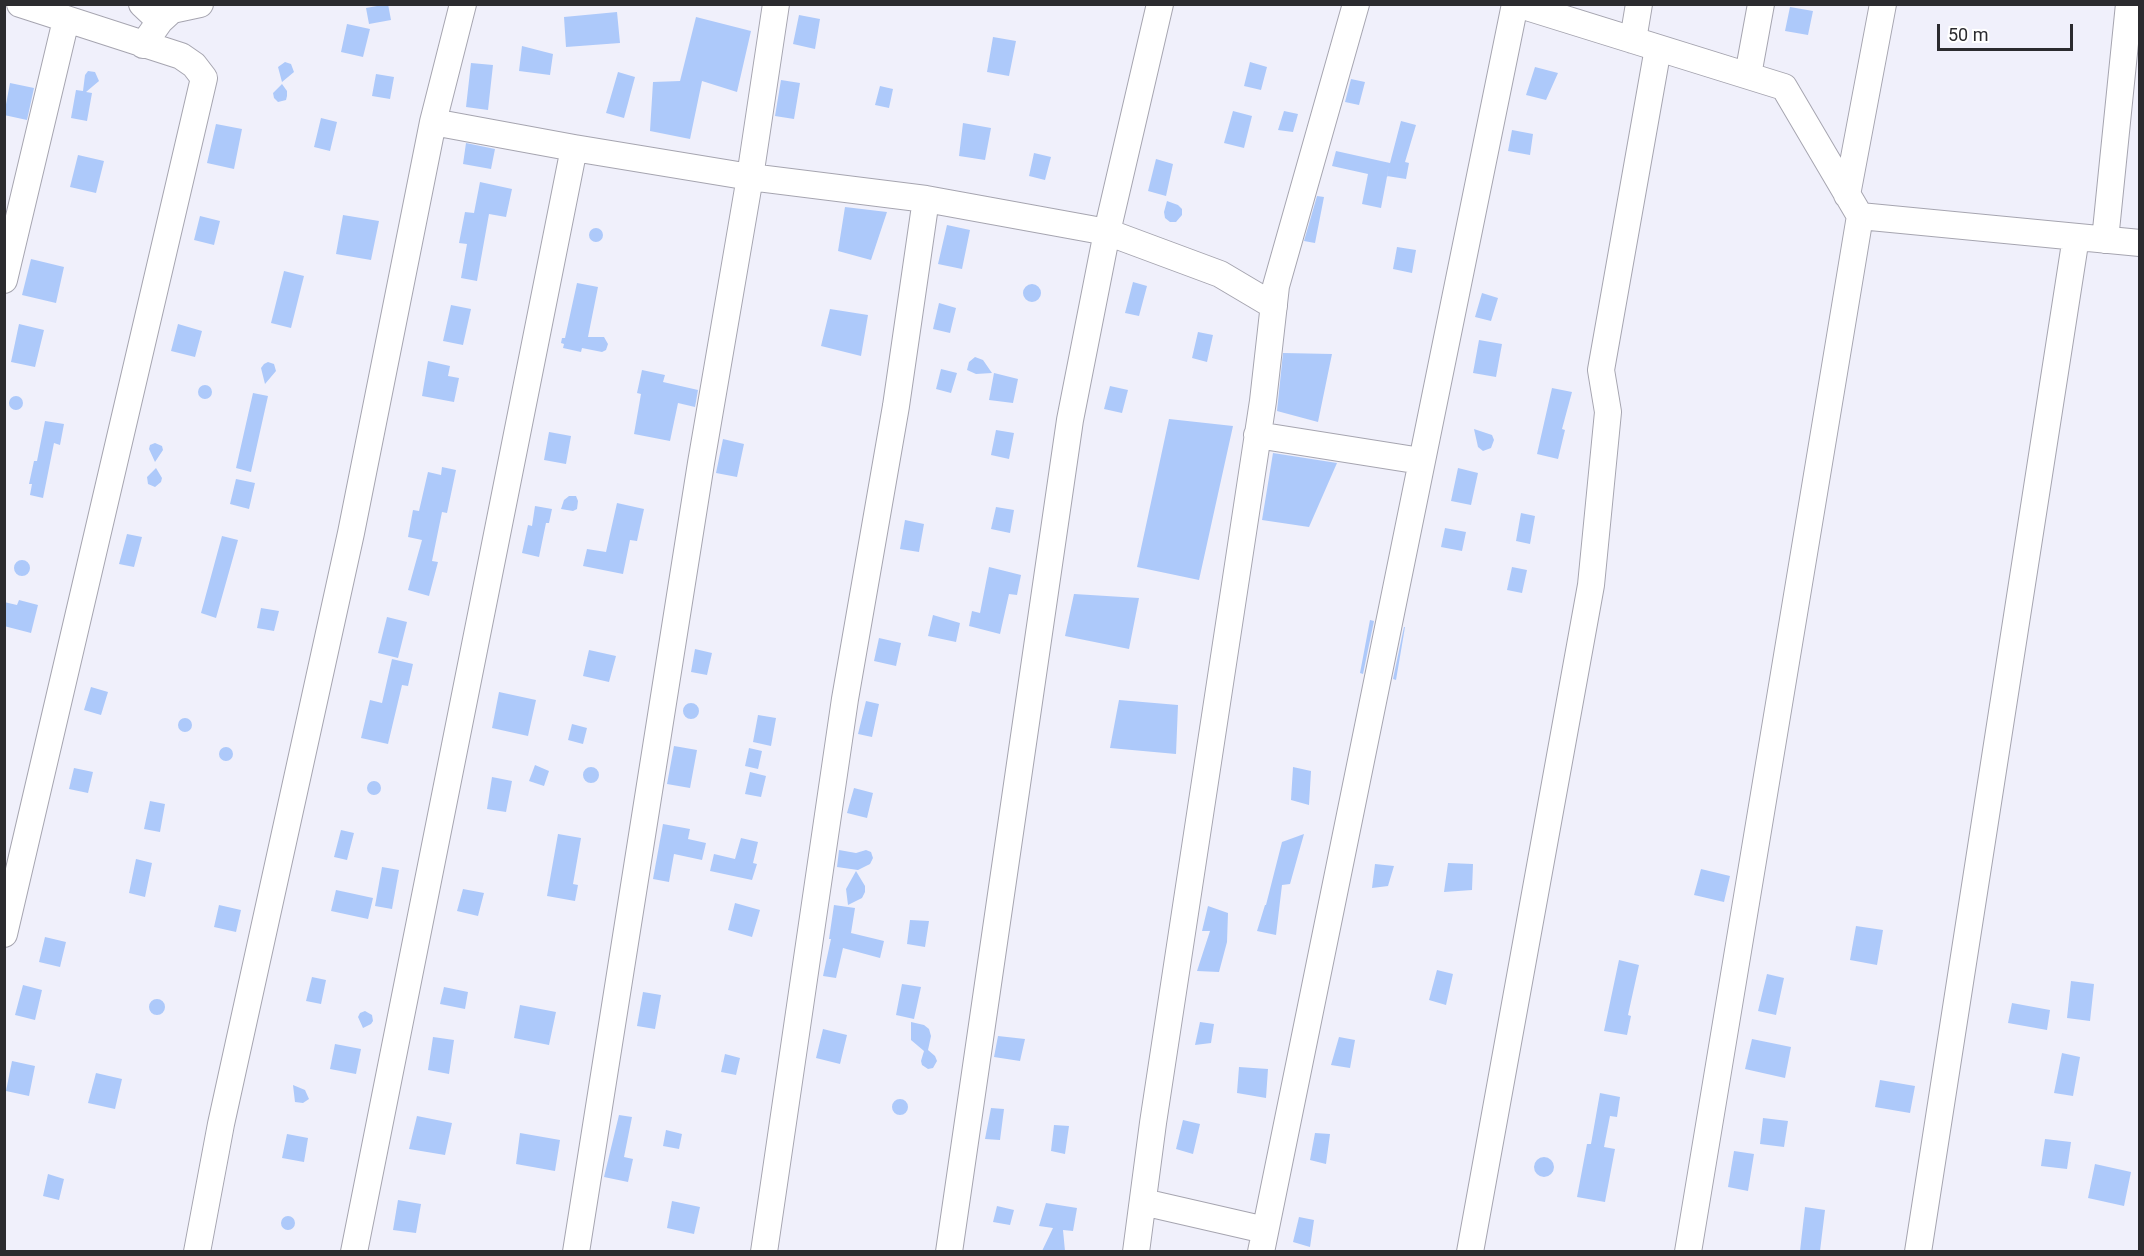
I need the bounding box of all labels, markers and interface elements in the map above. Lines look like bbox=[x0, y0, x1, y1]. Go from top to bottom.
scale bar bbox=[1940, 12, 2076, 50]
text: 50 m bbox=[1948, 24, 1988, 45]

